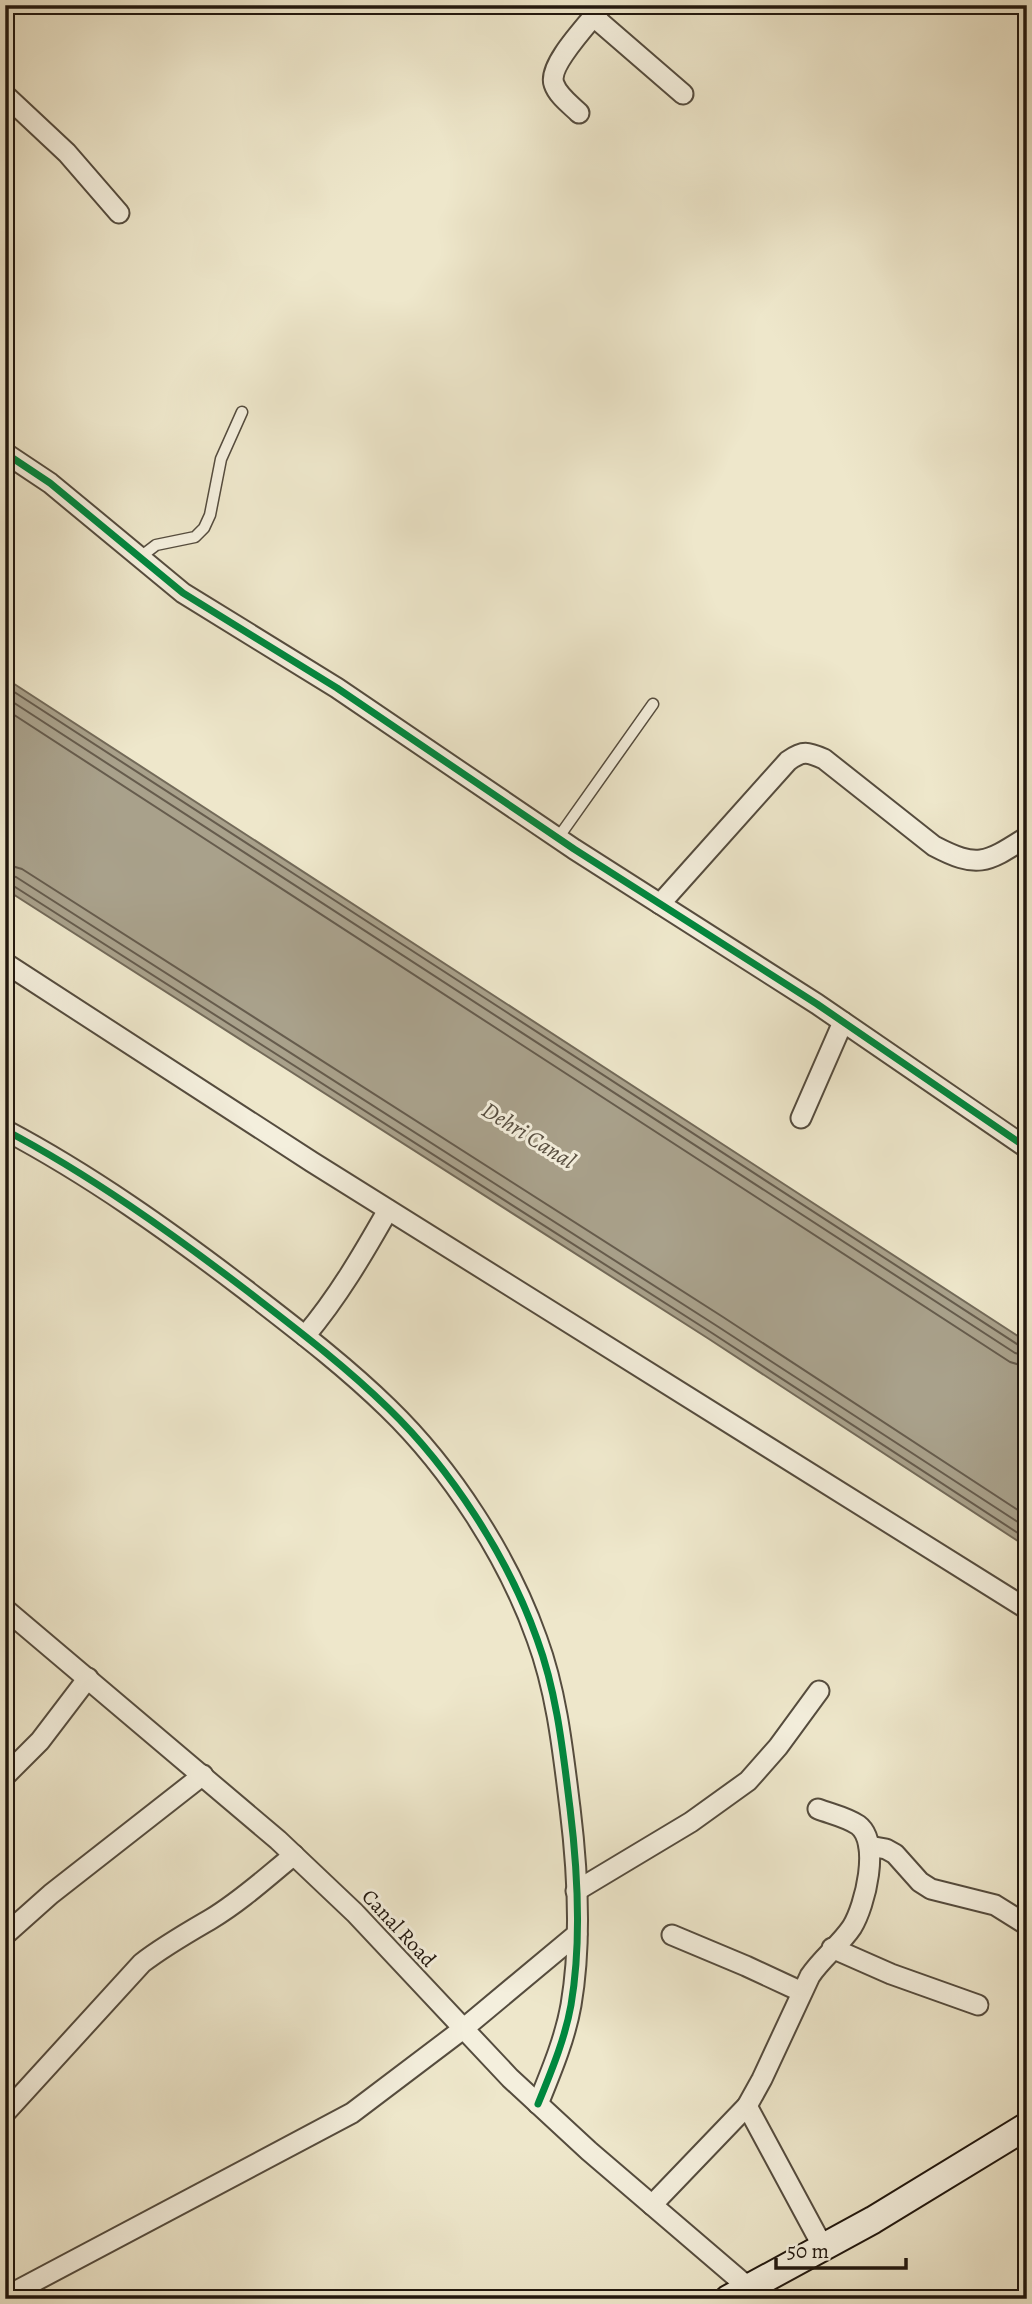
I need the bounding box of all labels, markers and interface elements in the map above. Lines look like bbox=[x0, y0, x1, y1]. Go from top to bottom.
water label: Dehri Canal bbox=[476, 1095, 582, 1176]
street label: Canal Road bbox=[356, 1883, 443, 1974]
scale bar bbox=[776, 2227, 906, 2271]
text: 50 m bbox=[787, 2237, 829, 2265]

